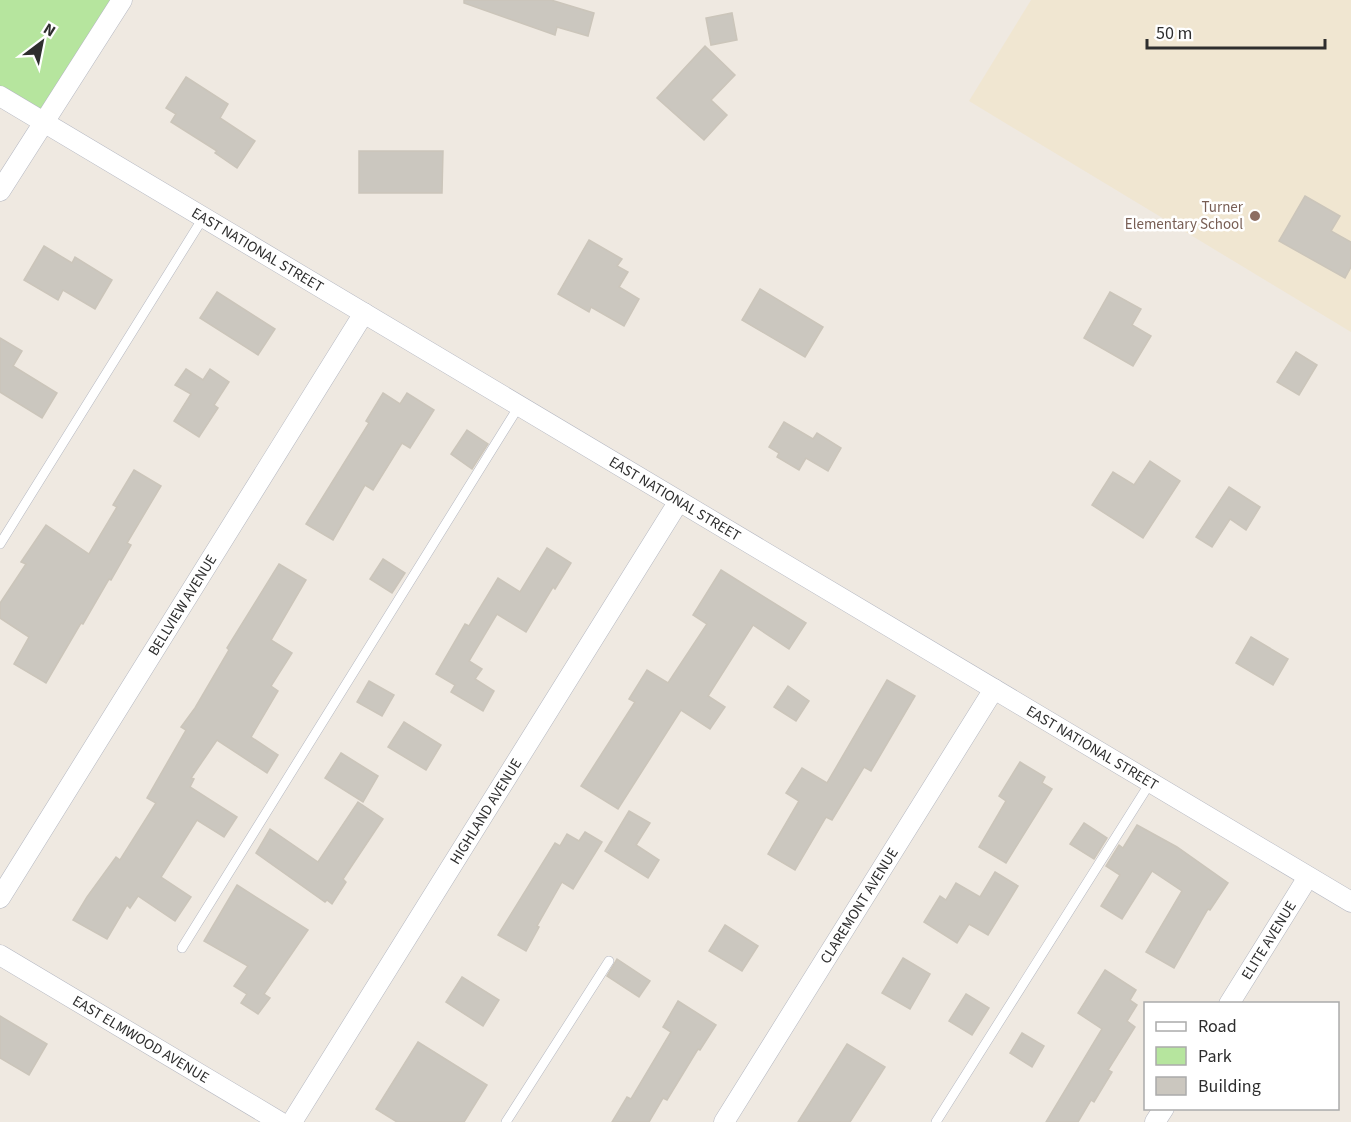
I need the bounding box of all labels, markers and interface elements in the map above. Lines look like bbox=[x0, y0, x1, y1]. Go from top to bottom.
north arrow bbox=[12, 12, 72, 72]
scale bar bbox=[1147, 12, 1326, 50]
text: N bbox=[39, 18, 60, 42]
text: 50 m bbox=[1156, 21, 1192, 46]
place label: Turner Elementary School bbox=[1125, 197, 1244, 235]
street label: EAST NATIONAL STREET bbox=[187, 203, 327, 298]
marker: Turner Elementary School bbox=[1248, 209, 1262, 223]
street label: EAST NATIONAL STREET bbox=[605, 452, 745, 547]
street label: BELLVIEW AVENUE bbox=[143, 551, 222, 660]
street label: EAST NATIONAL STREET bbox=[1022, 701, 1162, 796]
street label: HIGHLAND AVENUE bbox=[445, 755, 527, 869]
street label: CLAREMONT AVENUE bbox=[815, 844, 904, 968]
street label: ELITE AVENUE bbox=[1237, 897, 1302, 984]
street label: EAST ELMWOOD AVENUE bbox=[68, 991, 213, 1088]
legend bbox=[1144, 1002, 1339, 1110]
text: Road bbox=[1198, 1014, 1237, 1039]
text: Park bbox=[1198, 1044, 1232, 1069]
text: Building bbox=[1198, 1074, 1261, 1099]

